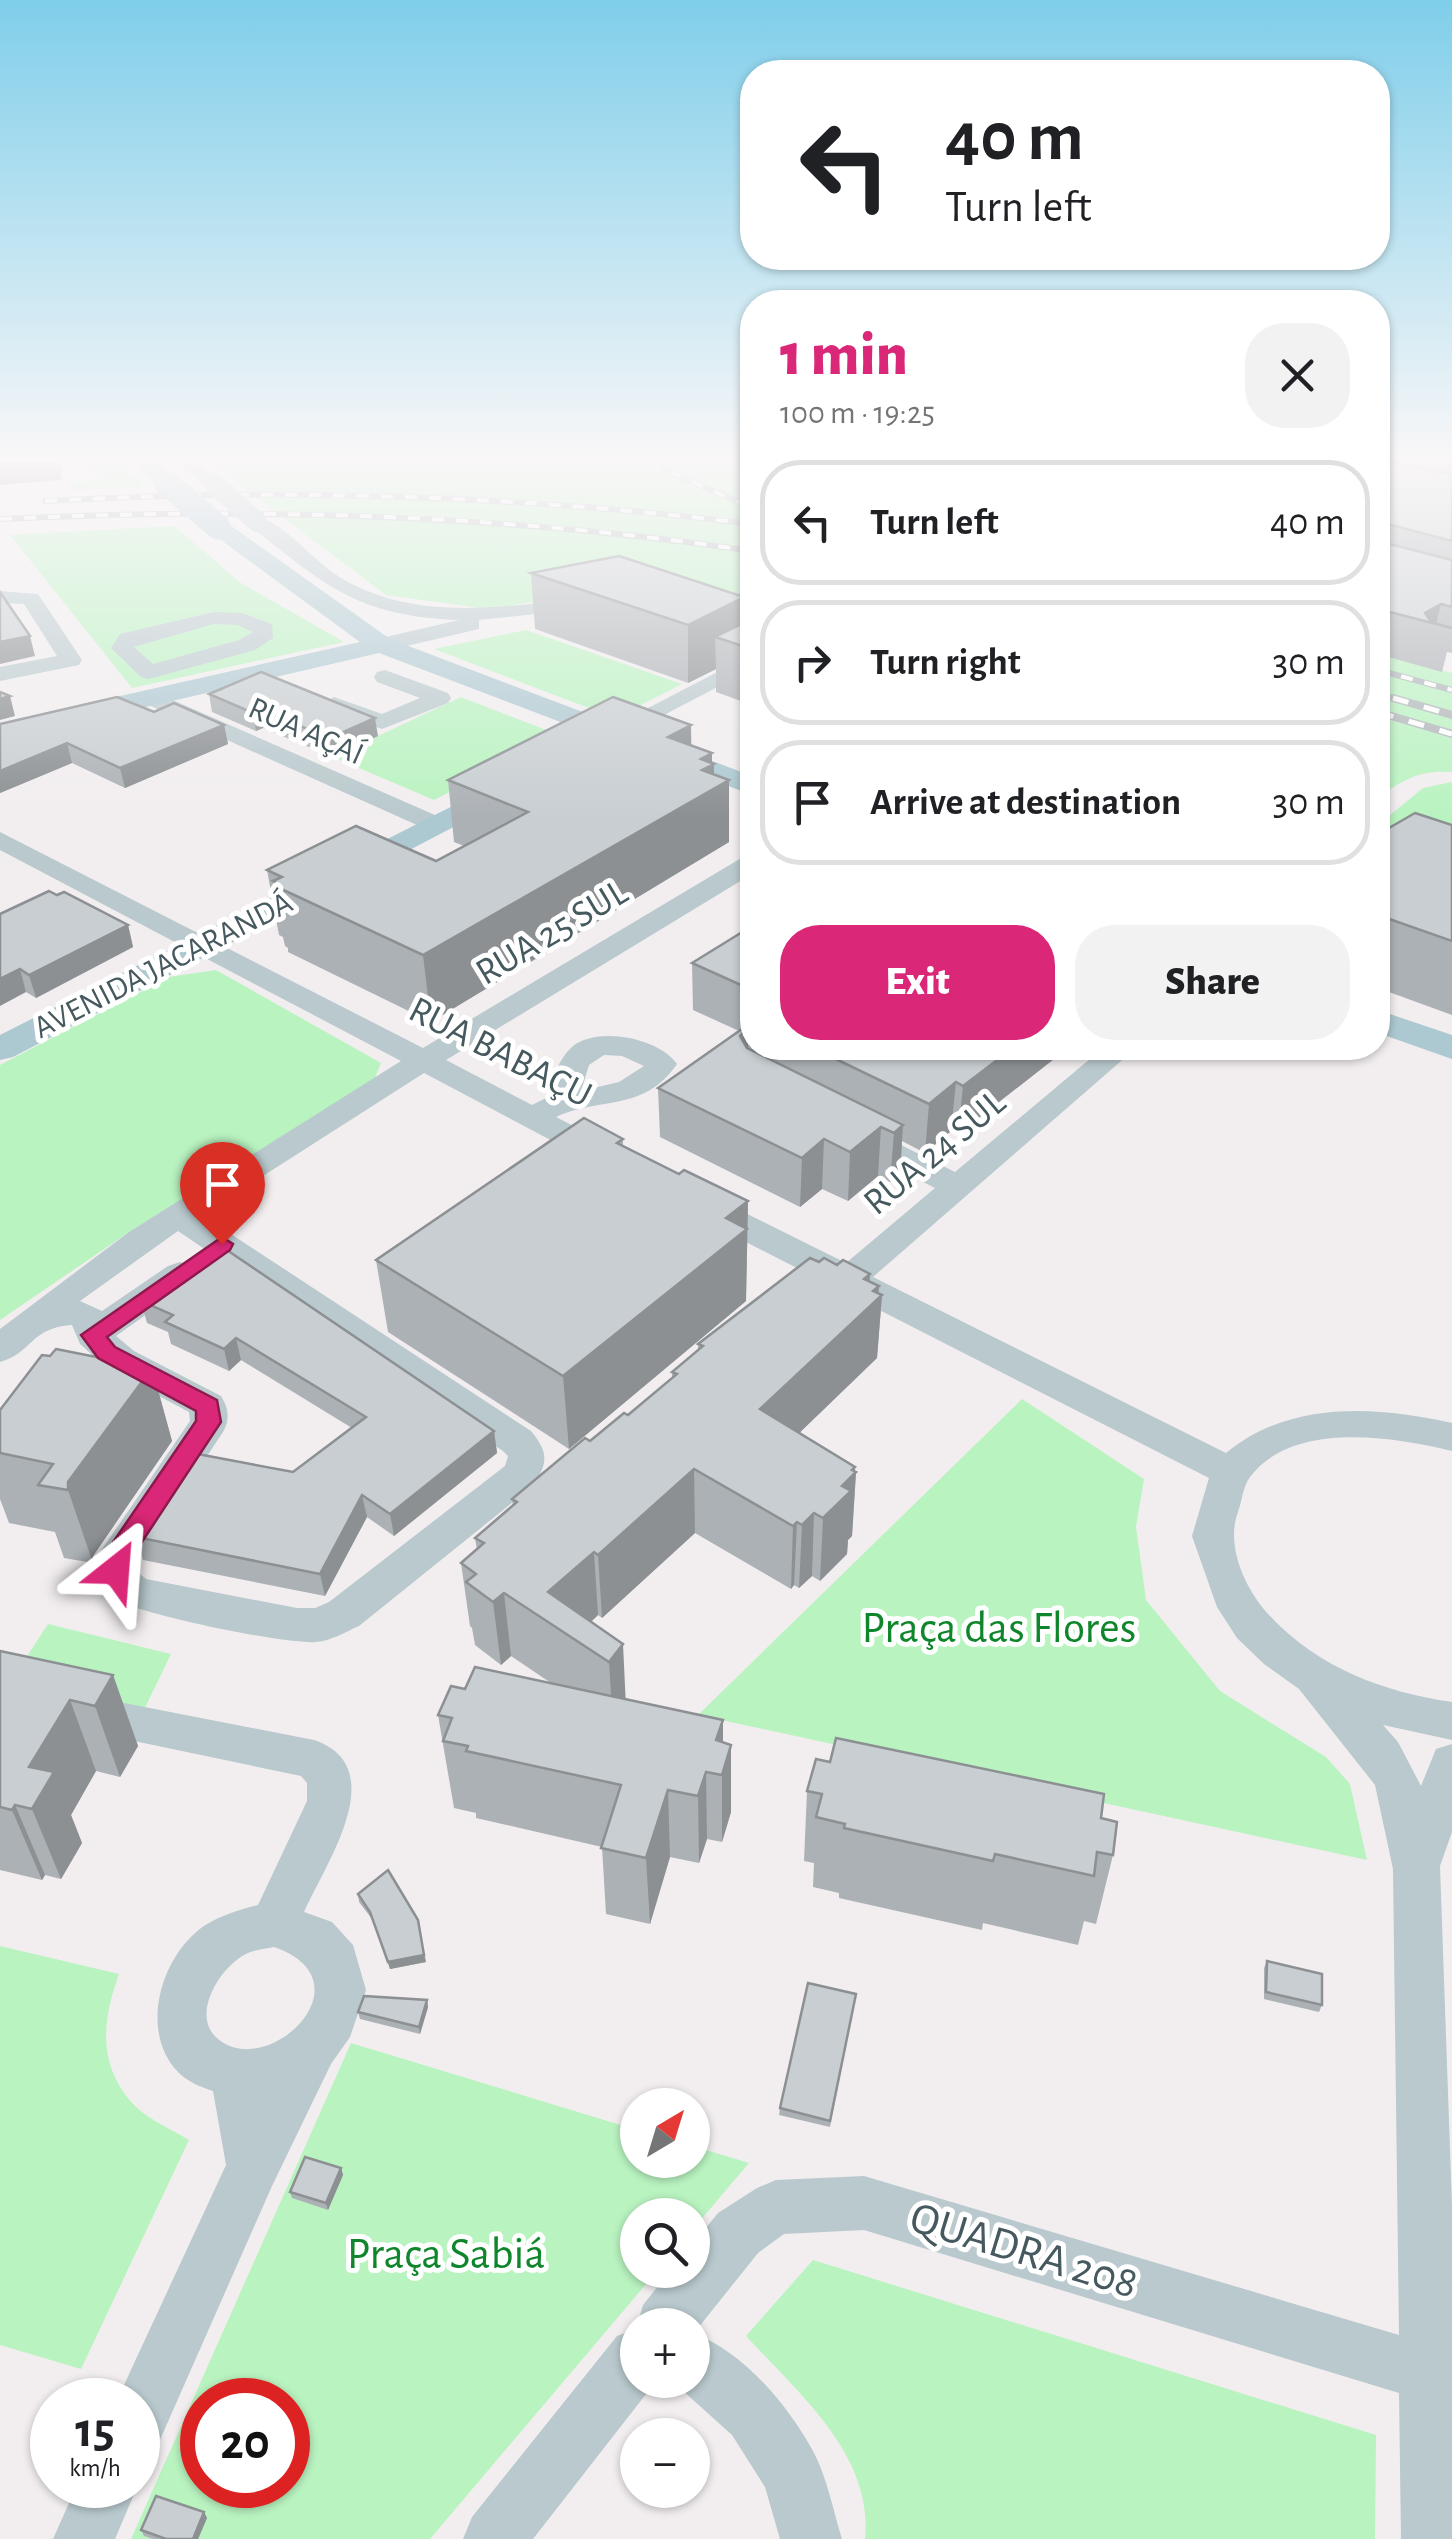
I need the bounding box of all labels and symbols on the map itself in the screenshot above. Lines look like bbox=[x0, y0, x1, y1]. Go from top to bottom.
street label: RUA AÇAÍ bbox=[244, 689, 370, 771]
street label: RUA 25 SUL bbox=[470, 873, 634, 993]
street label: AVENIDA JACARANDÁ bbox=[27, 883, 298, 1044]
street label: RUA BABAÇU bbox=[403, 991, 597, 1115]
street label: RUA 24 SUL bbox=[857, 1083, 1013, 1223]
pin bbox=[180, 1142, 265, 1245]
position arrow bbox=[64, 1518, 168, 1622]
park label: Praça das Flores bbox=[862, 1606, 1137, 1651]
north arrow bbox=[620, 2088, 710, 2178]
street label: QUADRA 208 bbox=[905, 2195, 1143, 2307]
park label: Praça Sabiá bbox=[347, 2232, 545, 2277]
speed limit sign: 20 bbox=[180, 2378, 310, 2508]

